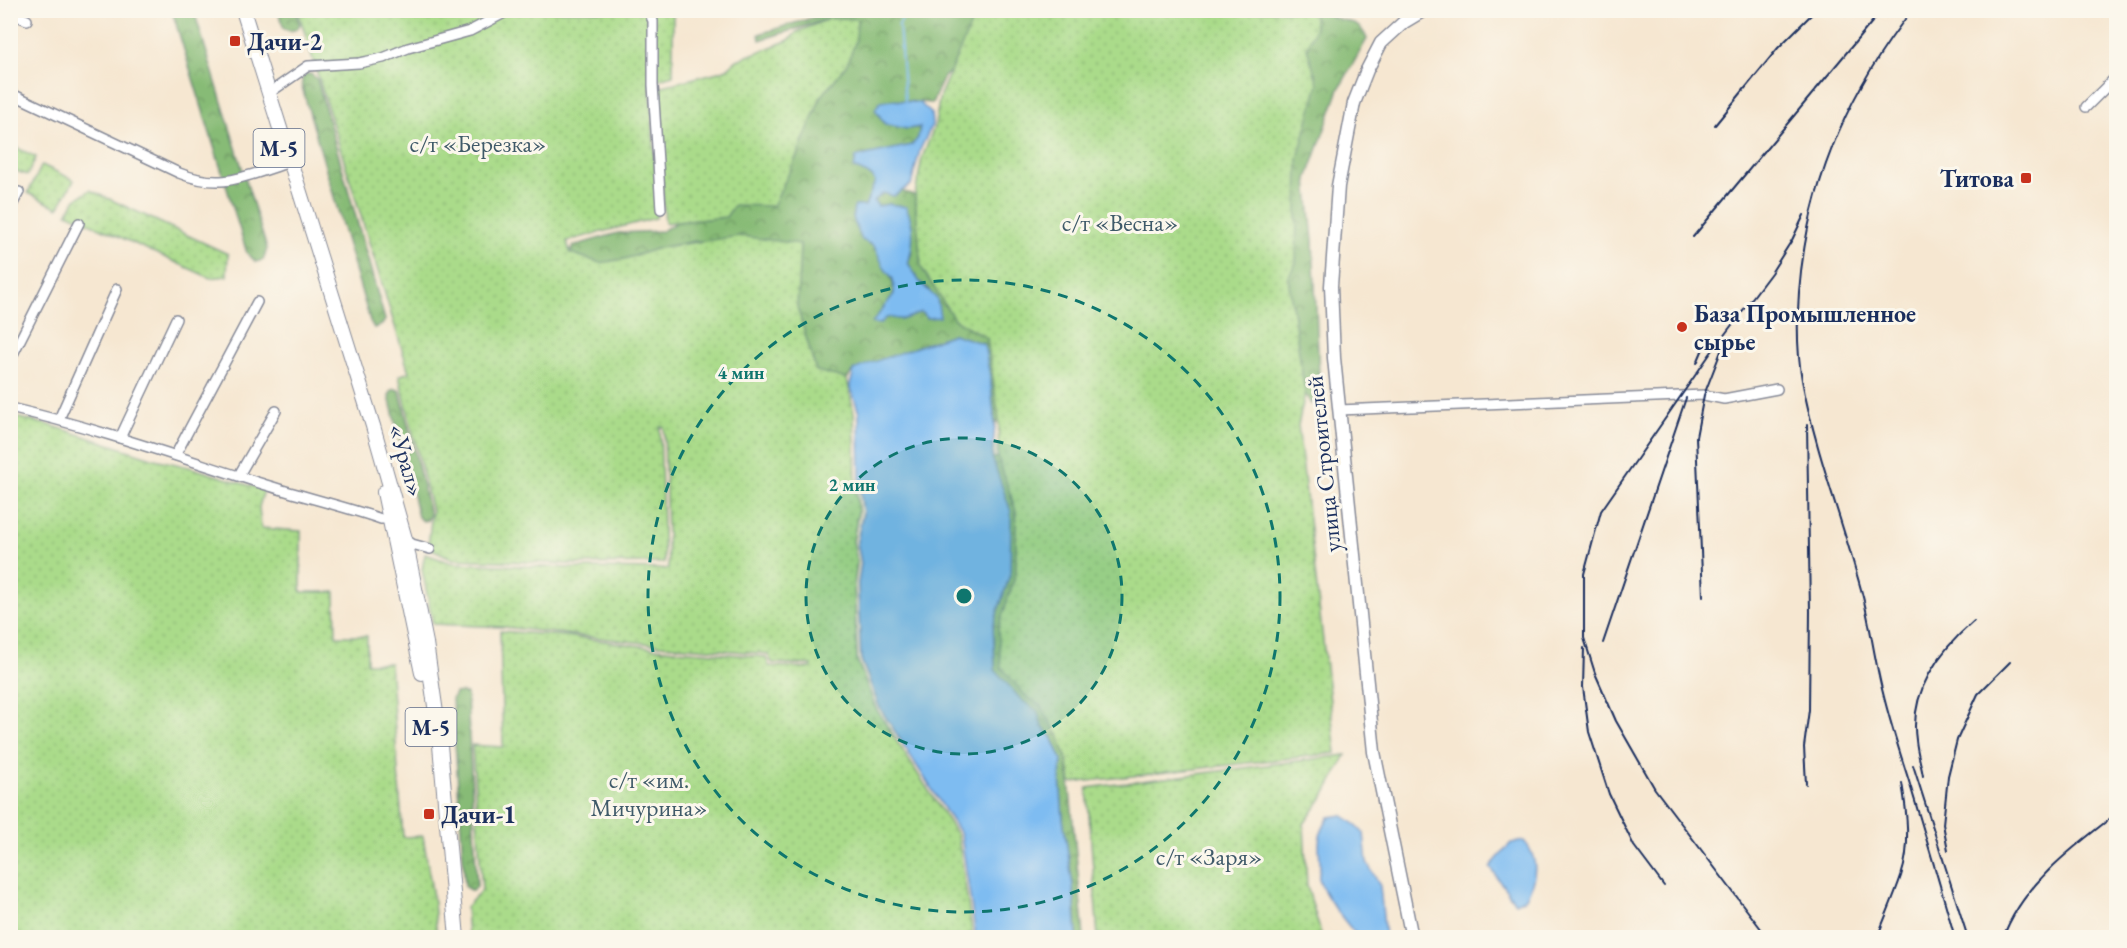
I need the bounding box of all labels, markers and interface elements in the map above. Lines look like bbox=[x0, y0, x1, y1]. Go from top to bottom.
place label: Дачи-2 bbox=[247, 26, 322, 57]
marker: Дачи-2 bbox=[228, 34, 242, 48]
park label: с/т «Березка» bbox=[410, 128, 546, 159]
road number: М-5 bbox=[254, 129, 304, 167]
place label: Титова bbox=[1940, 163, 2014, 194]
marker: Титова bbox=[2019, 171, 2033, 185]
park label: с/т «Весна» bbox=[1062, 207, 1178, 238]
place label: База Промышленное сырье bbox=[1694, 298, 1916, 357]
marker: База Промышленное сырье bbox=[1675, 320, 1689, 334]
text: 4 мин bbox=[718, 361, 765, 384]
street label: улица Строителей bbox=[1298, 374, 1348, 554]
street label: «Урал» bbox=[382, 420, 432, 500]
text: 2 мин bbox=[829, 473, 876, 496]
centre of rings bbox=[954, 586, 974, 606]
road number: М-5 bbox=[406, 708, 456, 746]
park label: с/т «им. Мичурина» bbox=[590, 764, 708, 823]
place label: Дачи-1 bbox=[441, 799, 516, 830]
marker: Дачи-1 bbox=[422, 807, 436, 821]
park label: с/т «Заря» bbox=[1156, 841, 1262, 872]

